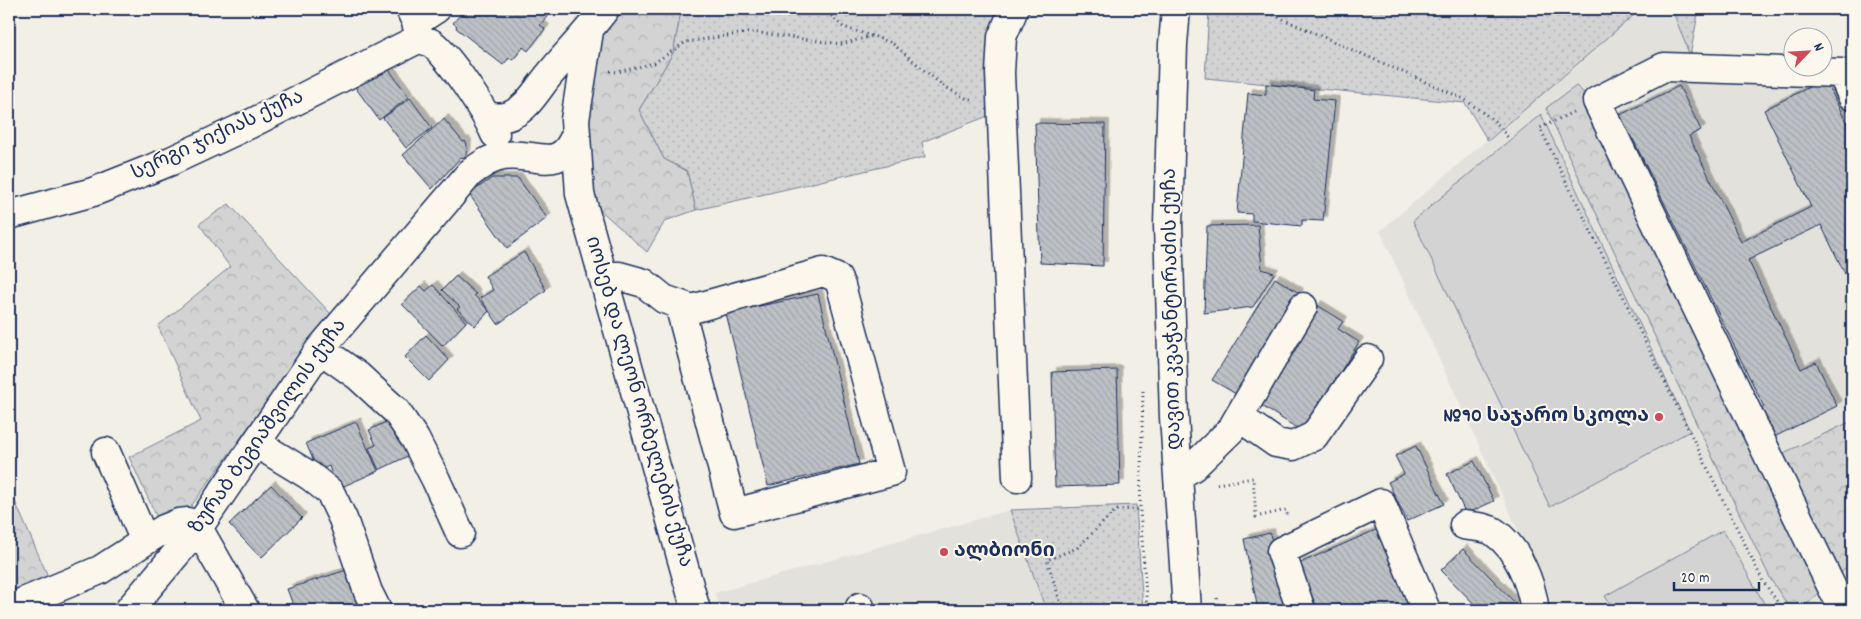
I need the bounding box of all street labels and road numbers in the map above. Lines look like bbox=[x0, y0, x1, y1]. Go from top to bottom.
street label: სერგი ჯიქიას ქუჩა bbox=[127, 84, 309, 188]
street label: დავით კვაჭანტირაძის ქუჩა bbox=[1157, 168, 1189, 450]
street label: იოსებ და ლეონ ორბელების ქუჩა bbox=[577, 233, 699, 571]
street label: ზურაბ ბეგიაშვილის ქუჩა bbox=[184, 314, 354, 540]

